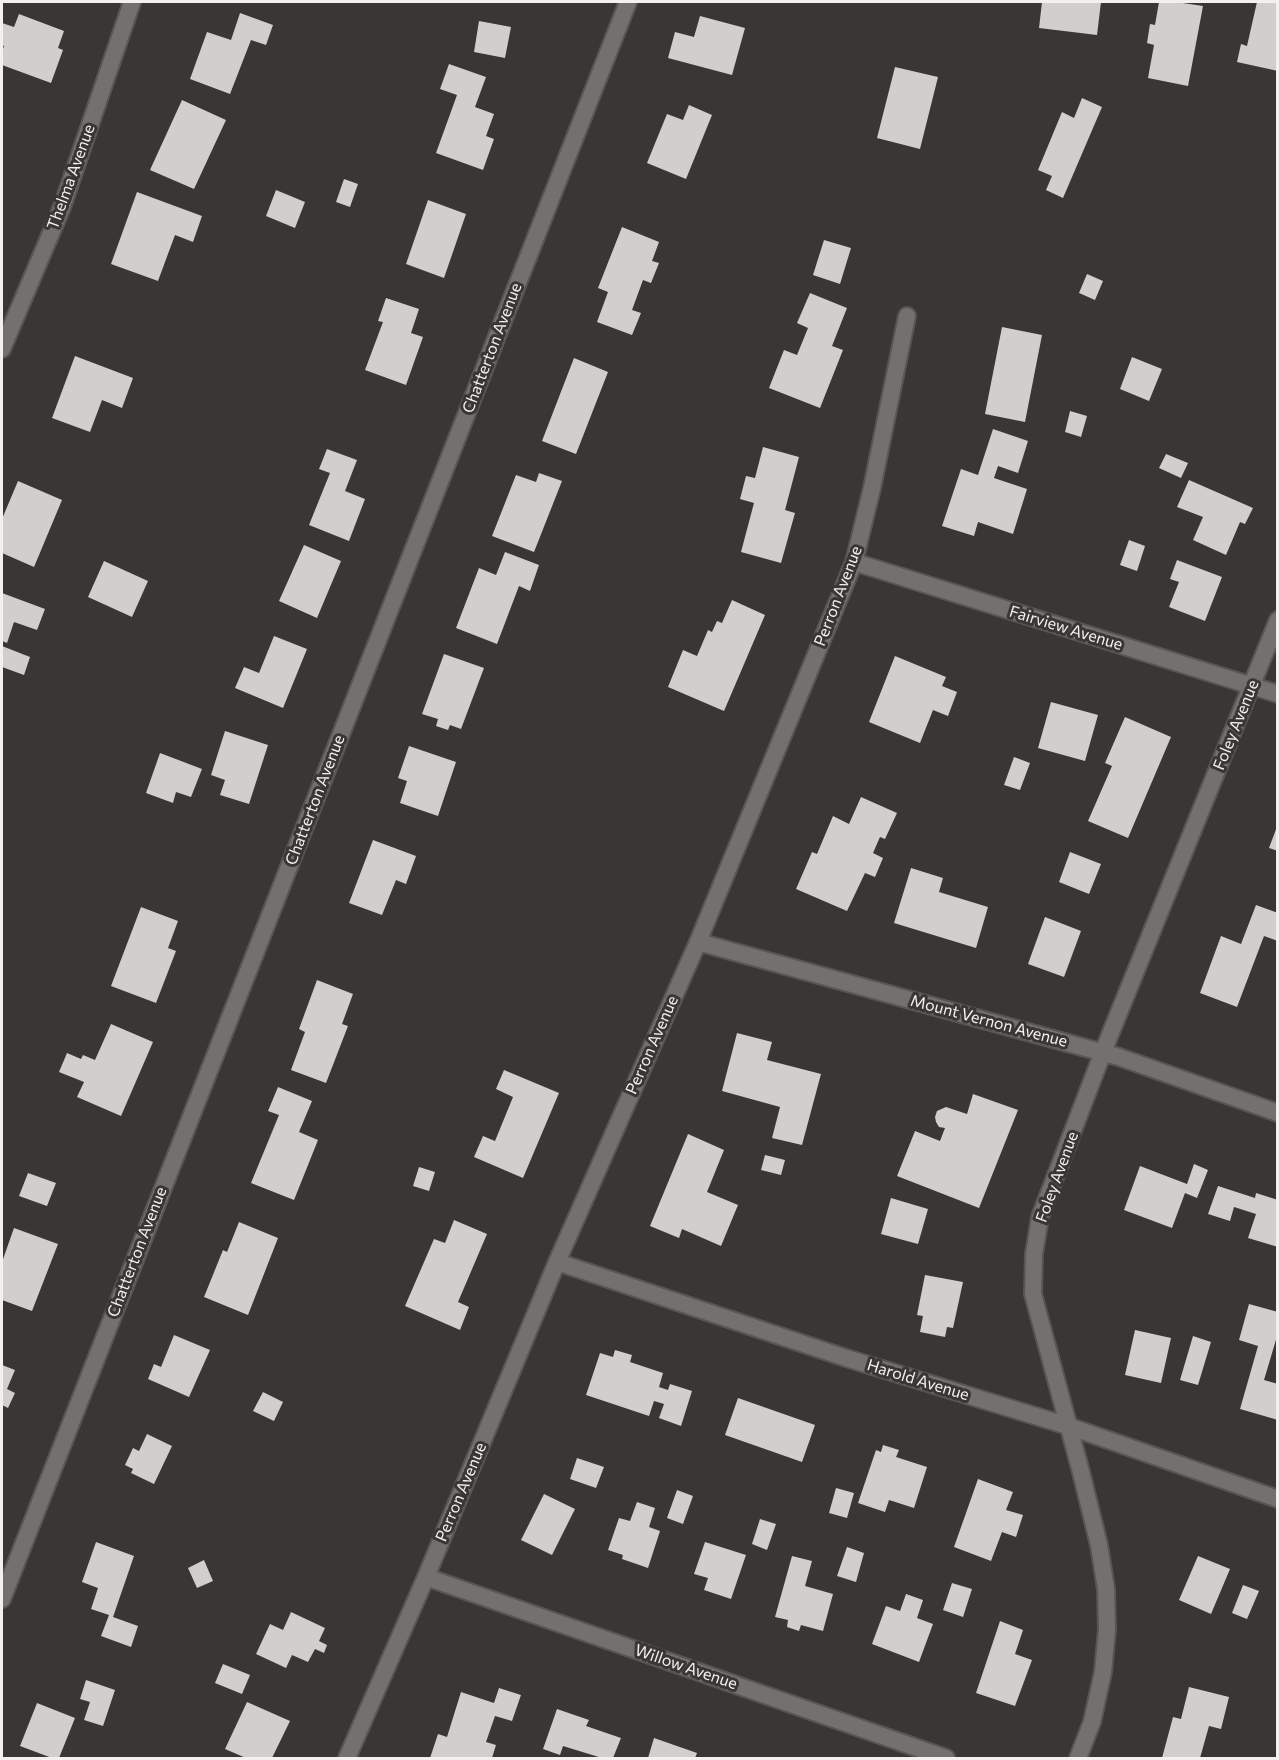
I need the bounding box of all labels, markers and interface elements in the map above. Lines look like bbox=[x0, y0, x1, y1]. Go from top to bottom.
street label: Thelma Avenue bbox=[43, 122, 99, 232]
street label: Chatterton Avenue bbox=[458, 280, 526, 416]
street label: Perron Avenue bbox=[810, 543, 866, 649]
street label: Fairview Avenue bbox=[1007, 602, 1125, 654]
street label: Foley Avenue bbox=[1209, 677, 1263, 773]
street label: Chatterton Avenue bbox=[281, 732, 349, 868]
street label: Mount Vernon Avenue bbox=[908, 991, 1070, 1051]
street label: Perron Avenue bbox=[622, 993, 682, 1097]
street label: Foley Avenue bbox=[1032, 1129, 1082, 1225]
street label: Chatterton Avenue bbox=[103, 1184, 171, 1320]
street label: Harold Avenue bbox=[865, 1355, 971, 1405]
street label: Perron Avenue bbox=[431, 1440, 491, 1544]
street label: Willow Avenue bbox=[632, 1640, 740, 1694]

